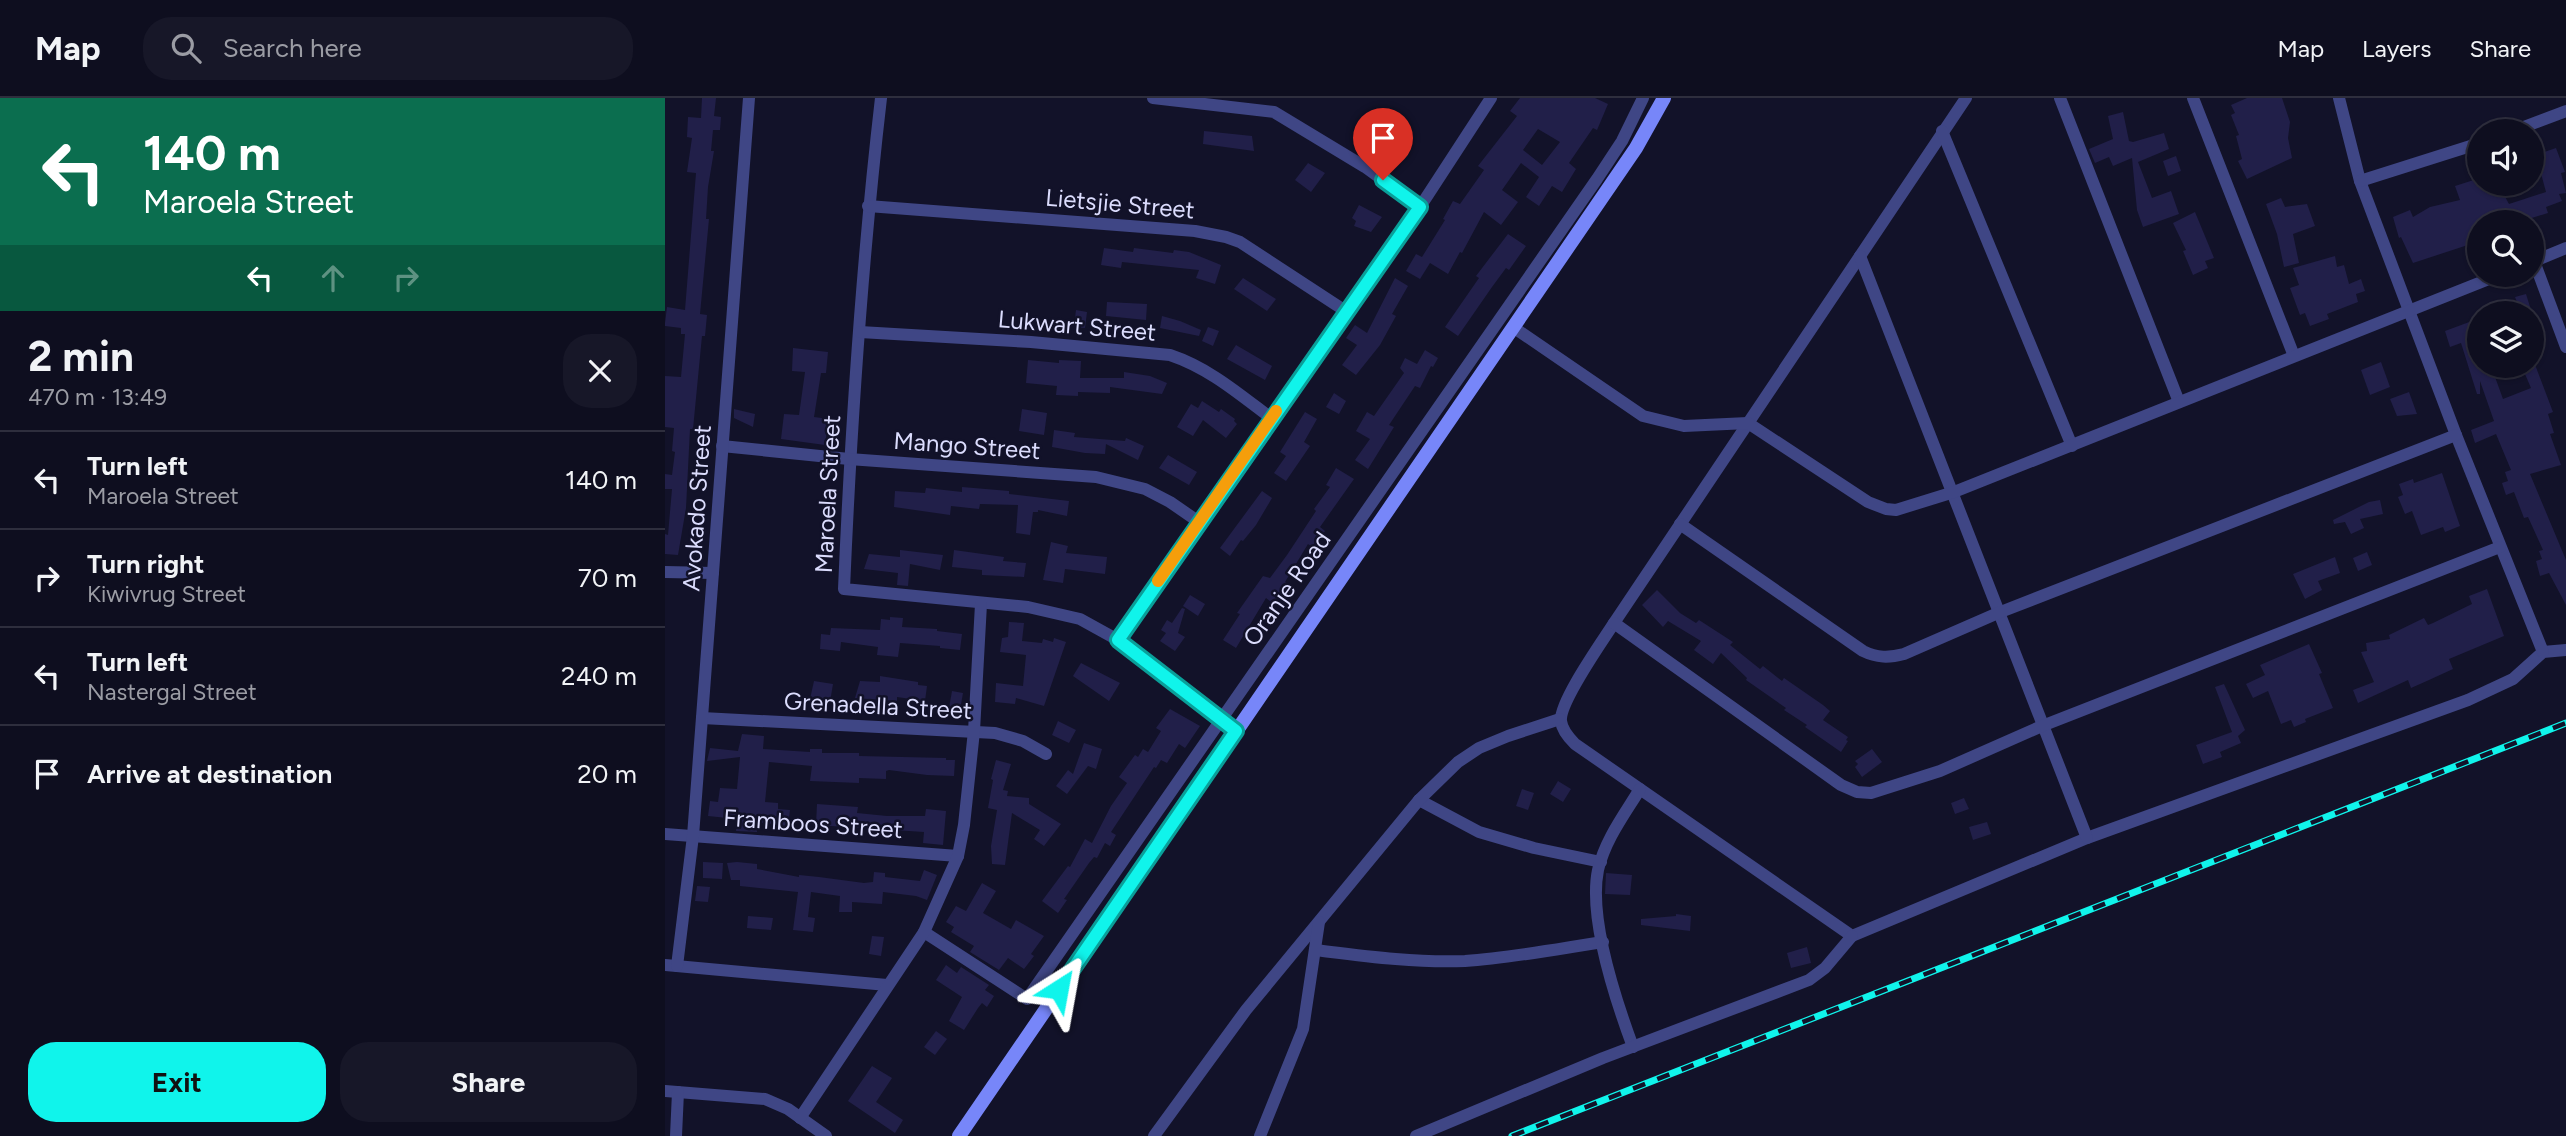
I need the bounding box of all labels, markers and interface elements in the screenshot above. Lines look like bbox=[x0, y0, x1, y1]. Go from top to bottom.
search box bbox=[143, 17, 633, 80]
text: Map bbox=[35, 29, 101, 68]
icon: search bbox=[167, 29, 205, 67]
text: Search here bbox=[223, 32, 362, 64]
text: Map bbox=[2277, 34, 2324, 63]
text: Layers bbox=[2362, 34, 2431, 63]
text: Share bbox=[2469, 34, 2531, 63]
pin bbox=[1353, 108, 1413, 180]
icon: arrive bbox=[1364, 119, 1402, 157]
map controls bbox=[2467, 119, 2544, 378]
button: sound bbox=[2467, 119, 2544, 196]
text: 140 m bbox=[143, 123, 281, 182]
icon: left bbox=[28, 126, 119, 217]
text: Maroela Street bbox=[143, 183, 354, 221]
street label: Lietsjie Street bbox=[1044, 183, 1196, 224]
button: search bbox=[2467, 210, 2544, 287]
icon: left bbox=[241, 259, 279, 297]
icon: ahead bbox=[314, 259, 352, 297]
icon: right bbox=[387, 259, 425, 297]
button: layers bbox=[2467, 301, 2544, 378]
street label: Lukwart Street bbox=[997, 304, 1157, 347]
text: 2 min bbox=[28, 331, 134, 382]
button: close bbox=[563, 334, 637, 408]
text: 470 m · 13:49 bbox=[28, 383, 167, 411]
street label: Maroela Street bbox=[809, 414, 846, 574]
street label: Avokado Street bbox=[676, 424, 717, 592]
street label: Mango Street bbox=[893, 426, 1041, 465]
text: Turn left bbox=[87, 450, 188, 482]
icon: left bbox=[28, 461, 66, 499]
text: 140 m bbox=[565, 464, 637, 496]
text: Maroela Street bbox=[87, 482, 239, 510]
street label: Oranje Road bbox=[1237, 526, 1337, 652]
text: Turn right bbox=[87, 548, 204, 580]
icon: right bbox=[28, 559, 66, 597]
text: 70 m bbox=[578, 562, 637, 594]
text: Kiwivrug Street bbox=[87, 580, 246, 608]
text: Turn left bbox=[87, 646, 188, 678]
icon: left bbox=[28, 657, 66, 695]
text: 240 m bbox=[561, 660, 637, 692]
text: Nastergal Street bbox=[87, 678, 257, 706]
street label: Grenadella Street bbox=[783, 686, 973, 725]
icon: arrive bbox=[28, 755, 66, 793]
text: Arrive at destination bbox=[87, 758, 332, 790]
text: 20 m bbox=[577, 758, 637, 790]
street label: Framboos Street bbox=[722, 803, 904, 844]
position arrow bbox=[1022, 952, 1096, 1026]
button: Exit bbox=[28, 1042, 326, 1122]
button: Share bbox=[340, 1042, 637, 1122]

